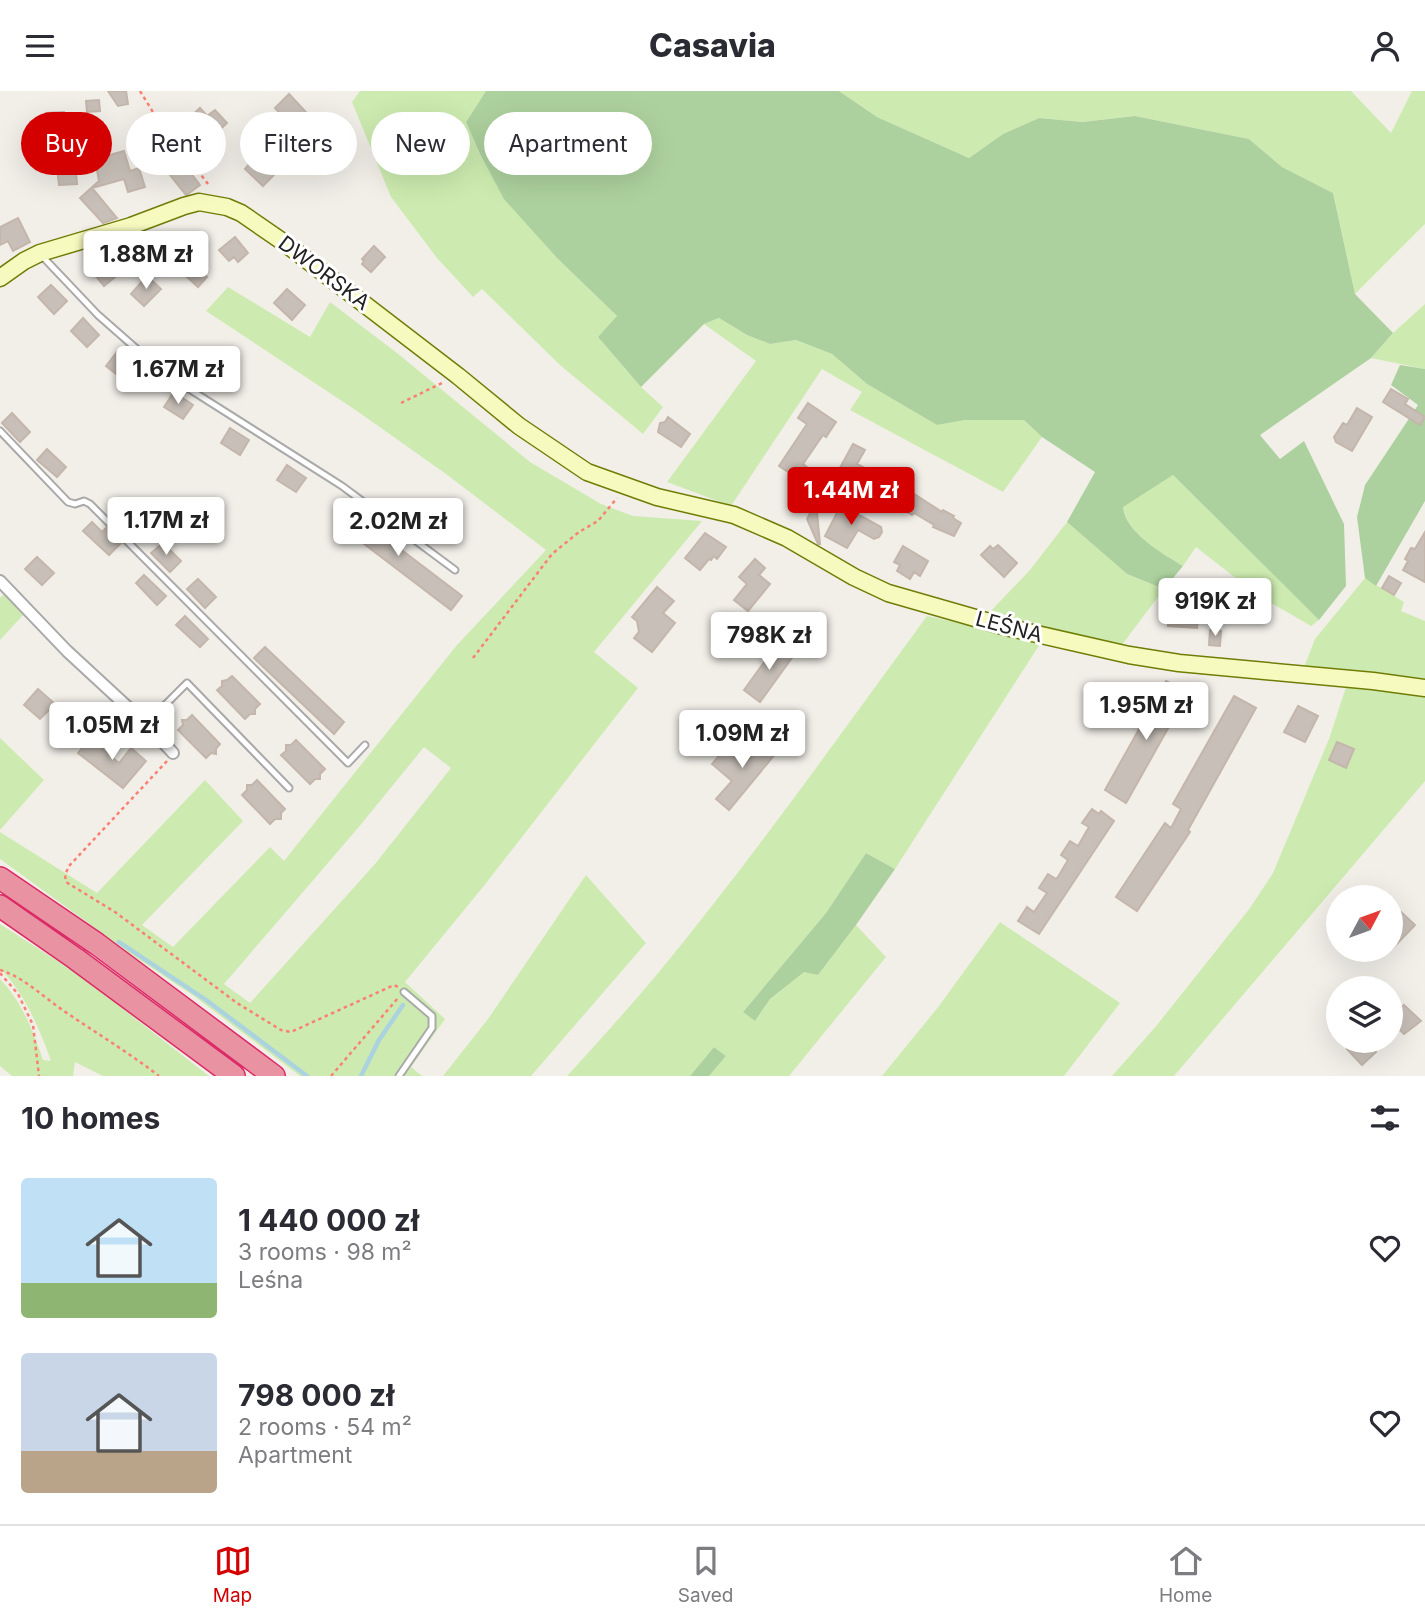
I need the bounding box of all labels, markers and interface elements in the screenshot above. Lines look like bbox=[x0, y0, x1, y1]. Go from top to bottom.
text: Casavia bbox=[649, 26, 776, 65]
icon: menu bbox=[21, 27, 59, 65]
icon: person bbox=[1366, 27, 1404, 65]
chip: Buy bbox=[21, 112, 112, 175]
chip: Rent bbox=[126, 112, 226, 175]
chip: Filters bbox=[240, 112, 357, 175]
chip: New bbox=[371, 112, 470, 175]
chip: Apartment bbox=[484, 112, 652, 175]
street label: DWORSKA bbox=[274, 230, 375, 315]
pin: 1.88M zł bbox=[74, 231, 218, 291]
text: 1.88M zł bbox=[99, 240, 193, 268]
pin: 1.67M zł bbox=[106, 347, 250, 406]
text: 1.67M zł bbox=[132, 355, 224, 383]
pin: 1.44M zł bbox=[779, 467, 923, 527]
text: 1.44M zł bbox=[804, 476, 899, 504]
pin: 1.17M zł bbox=[94, 497, 238, 557]
pin: 2.02M zł bbox=[326, 498, 470, 558]
text: 1.17M zł bbox=[123, 506, 209, 534]
text: 2.02M zł bbox=[349, 507, 447, 535]
pin: 919K zł bbox=[1150, 579, 1280, 638]
text: 919K zł bbox=[1174, 587, 1256, 615]
street label: LEŚNA bbox=[973, 605, 1046, 647]
pin: 798K zł bbox=[704, 613, 834, 672]
text: 798K zł bbox=[727, 621, 811, 649]
pin: 1.95M zł bbox=[1074, 683, 1218, 742]
text: 1.95M zł bbox=[1099, 691, 1193, 719]
pin: 1.05M zł bbox=[40, 703, 184, 762]
text: 1.05M zł bbox=[65, 711, 159, 739]
pin: 1.09M zł bbox=[670, 711, 814, 770]
text: 1.09M zł bbox=[695, 719, 789, 747]
north arrow bbox=[1326, 885, 1404, 963]
map controls bbox=[1326, 885, 1403, 1053]
button: layers bbox=[1326, 976, 1403, 1053]
icon: filters bbox=[1366, 1099, 1404, 1137]
text: 10 homes bbox=[21, 1100, 160, 1136]
text: 1 440 000 zł bbox=[238, 1202, 419, 1238]
icon: home bbox=[77, 1206, 161, 1290]
icon: heart bbox=[1366, 1229, 1404, 1267]
text: 3 rooms · 98 m² bbox=[238, 1238, 412, 1266]
text: Leśna bbox=[238, 1266, 303, 1294]
text: 798 000 zł bbox=[238, 1377, 394, 1413]
icon: home bbox=[77, 1381, 161, 1465]
icon: heart bbox=[1366, 1404, 1404, 1442]
text: 2 rooms · 54 m² bbox=[238, 1413, 412, 1441]
text: Apartment bbox=[238, 1441, 352, 1469]
tab: Map bbox=[213, 1542, 252, 1607]
tab: Saved bbox=[678, 1542, 733, 1607]
tab: Home bbox=[1159, 1542, 1212, 1607]

